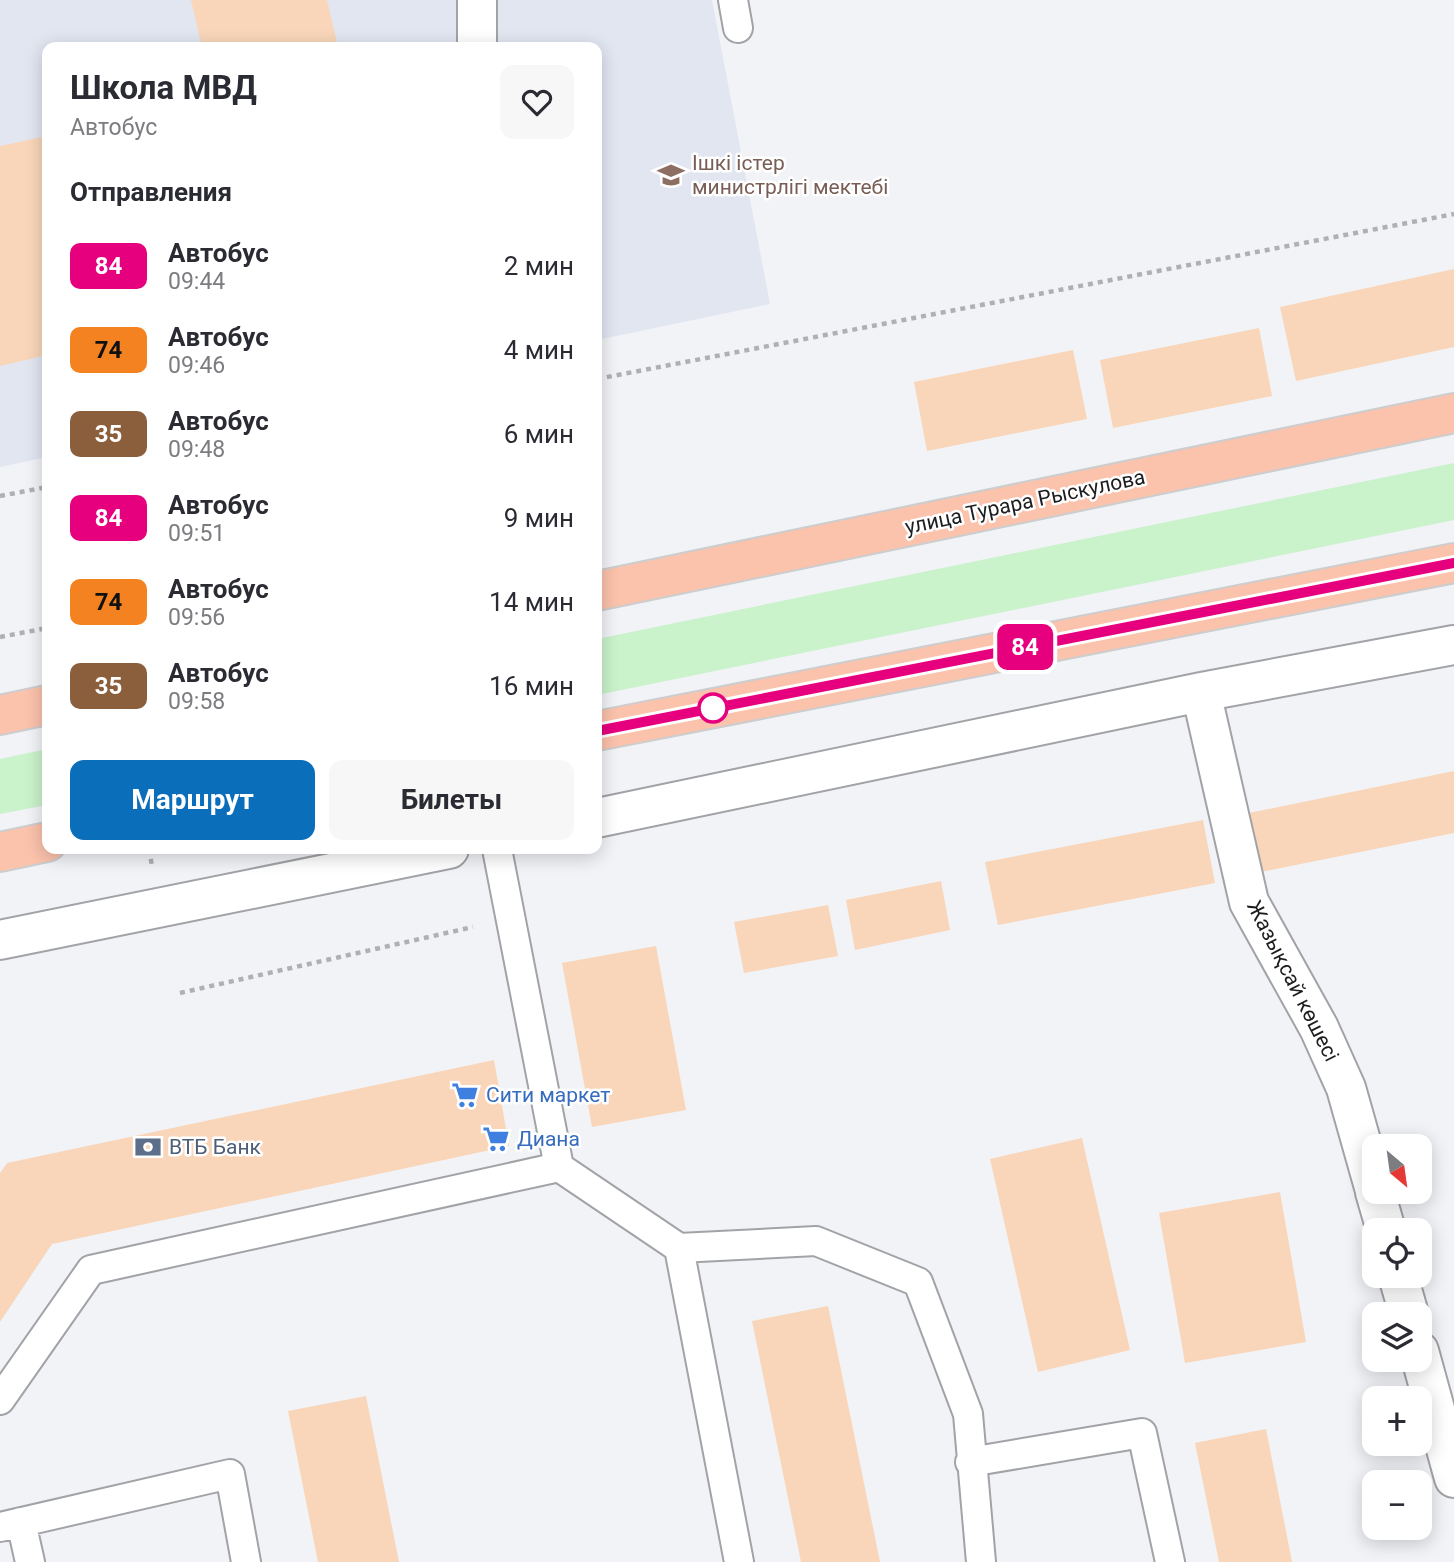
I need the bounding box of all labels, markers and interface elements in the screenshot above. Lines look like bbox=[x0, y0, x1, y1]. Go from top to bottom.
button: heart bbox=[500, 65, 574, 139]
text: Школа МВД bbox=[70, 68, 257, 107]
text: Автобус bbox=[70, 114, 157, 141]
place label: Ішкі істер министрлігі мектебі bbox=[692, 151, 888, 199]
school or university icon: Ішкі істер министрлігі мектебі bbox=[656, 160, 686, 190]
text: Отправления bbox=[70, 177, 232, 207]
text: Автобус bbox=[168, 238, 269, 268]
text: 2 мин bbox=[504, 251, 574, 281]
text: 84 bbox=[95, 252, 122, 280]
text: 09:44 bbox=[168, 268, 225, 295]
text: Автобус bbox=[168, 322, 269, 352]
text: 4 мин bbox=[504, 335, 574, 365]
text: 74 bbox=[95, 336, 122, 364]
text: 09:46 bbox=[168, 352, 225, 379]
text: Автобус bbox=[168, 406, 269, 436]
text: 6 мин bbox=[504, 419, 574, 449]
text: 35 bbox=[95, 420, 122, 448]
text: 09:48 bbox=[168, 436, 225, 463]
street label: улица Турара Рыскулова bbox=[903, 465, 1147, 539]
text: Автобус bbox=[168, 490, 269, 520]
text: 9 мин bbox=[504, 503, 574, 533]
text: 84 bbox=[95, 504, 122, 532]
text: 09:51 bbox=[168, 520, 225, 547]
text: Автобус bbox=[168, 574, 269, 604]
text: 14 мин bbox=[489, 587, 574, 617]
text: 74 bbox=[95, 588, 122, 616]
text: 09:56 bbox=[168, 604, 225, 631]
line badge: 84 bbox=[993, 624, 1056, 670]
text: 84 bbox=[1011, 633, 1039, 661]
text: Автобус bbox=[168, 658, 269, 688]
text: 16 мин bbox=[489, 671, 574, 701]
text: 35 bbox=[95, 672, 122, 700]
text: 09:58 bbox=[168, 688, 225, 715]
unlabelled marker bbox=[698, 693, 728, 723]
button: Маршрут bbox=[70, 760, 315, 840]
button: Билеты bbox=[329, 760, 574, 840]
street label: Жазықсай көшесі bbox=[1242, 897, 1344, 1065]
supermarket icon: Сити маркет bbox=[450, 1080, 480, 1110]
place label: Сити маркет bbox=[486, 1083, 610, 1107]
supermarket icon: Диана bbox=[481, 1124, 511, 1154]
place label: Диана bbox=[517, 1127, 580, 1151]
bank icon: ВТБ Банк bbox=[133, 1132, 163, 1162]
north arrow bbox=[1362, 1134, 1432, 1204]
map controls bbox=[1362, 1134, 1432, 1540]
place label: ВТБ Банк bbox=[169, 1135, 262, 1159]
button: locate bbox=[1362, 1218, 1432, 1288]
button: layers bbox=[1362, 1302, 1432, 1372]
button: + bbox=[1362, 1386, 1432, 1456]
button: − bbox=[1362, 1470, 1432, 1540]

